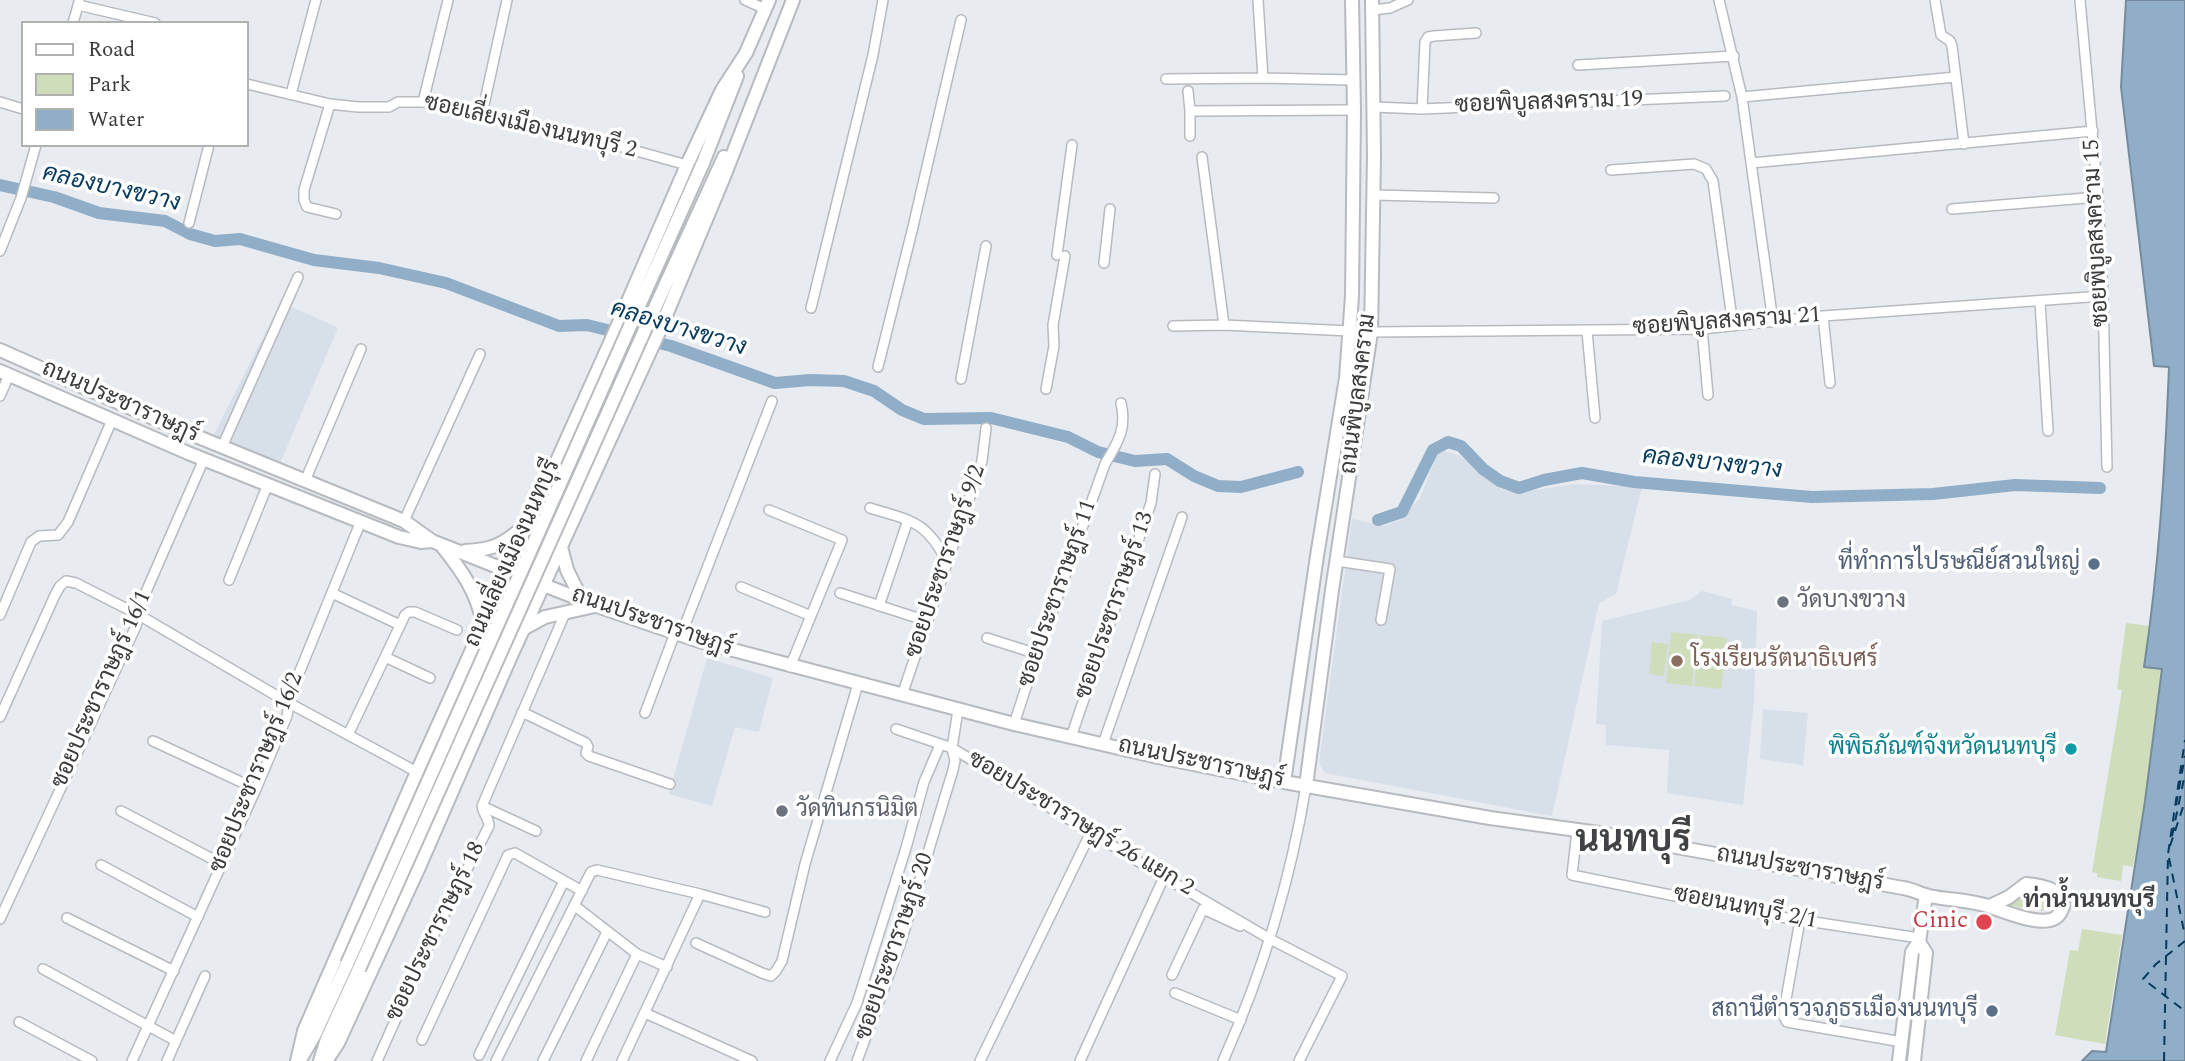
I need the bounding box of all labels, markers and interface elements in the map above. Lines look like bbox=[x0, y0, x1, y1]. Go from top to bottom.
legend bbox=[21, 21, 248, 147]
text: Road bbox=[88, 34, 135, 66]
text: Park bbox=[88, 69, 131, 101]
street label: ซอยพิบูลสงคราม 19 bbox=[1454, 87, 1644, 121]
street label: ซอยเลี่ยงเมืองนนทบุรี 2 bbox=[421, 90, 639, 166]
text: Water bbox=[88, 104, 144, 136]
street label: ซอยพิบูลสงคราม 15 bbox=[2079, 138, 2117, 328]
water label: คลองบางขวาง bbox=[39, 160, 183, 220]
water label: คลองบางขวาง bbox=[607, 296, 749, 364]
street label: ซอยพิบูลสงคราม 21 bbox=[1632, 303, 1822, 343]
street label: ถนนพิบูลสงคราม bbox=[1336, 312, 1384, 476]
street label: ถนนประชาราษฎร์ bbox=[37, 356, 203, 450]
water label: คลองบางขวาง bbox=[1641, 443, 1783, 487]
street label: ถนนเลี่ยงเมืองนนทบุรี bbox=[460, 456, 568, 652]
street label: ซอยประชาราษฎร์ 9/2 bbox=[901, 462, 993, 662]
street label: ซอยประชาราษฎร์ 11 bbox=[1014, 497, 1104, 691]
street label: ซอยประชาราษฎร์ 13 bbox=[1071, 509, 1161, 703]
place label: ที่ทำการไปรษณีย์สวนใหญ่ bbox=[1838, 550, 2080, 578]
marker: ที่ทำการไปรษณีย์สวนใหญ่ bbox=[2086, 556, 2102, 572]
street label: ถนนประชาราษฎร์ bbox=[567, 582, 737, 664]
street label: ซอยประชาราษฎร์ 16/1 bbox=[47, 587, 159, 793]
place label: วัดบางขวาง bbox=[1797, 588, 1906, 616]
marker: วัดบางขวาง bbox=[1775, 594, 1791, 610]
place label: โรงเรียนรัตนาธิเบศร์ bbox=[1691, 647, 1878, 675]
marker: โรงเรียนรัตนาธิเบศร์ bbox=[1669, 653, 1685, 669]
street label: ซอยประชาราษฎร์ 16/2 bbox=[205, 669, 311, 877]
street label: ถนนประชาราษฎร์ bbox=[1115, 733, 1287, 795]
place label: พิพิธภัณฑ์จังหวัดนนทบุรี bbox=[1828, 735, 2057, 763]
marker: พิพิธภัณฑ์จังหวัดนนทบุรี bbox=[2063, 741, 2079, 757]
street label: ซอยประชาราษฎร์ 26 แยก 2 bbox=[962, 746, 1198, 904]
place label: วัดทินกรนิมิต bbox=[796, 797, 918, 825]
marker: วัดทินกรนิมิต bbox=[774, 803, 790, 819]
district label: นนทบุรี bbox=[1575, 822, 1691, 866]
street label: ซอยประชาราษฎร์ 18 bbox=[382, 838, 492, 1026]
street label: ถนนประชาราษฎร์ bbox=[1714, 842, 1886, 898]
street label: ซอยประชาราษฎร์ 20 bbox=[851, 850, 941, 1044]
street label: ซอยนนทบุรี 2/1 bbox=[1671, 882, 1819, 936]
district label: ท่าน้ำนนทบุรี bbox=[2023, 888, 2155, 916]
place label: Cinic bbox=[1913, 908, 1968, 936]
marker: Cinic bbox=[1974, 912, 1994, 932]
place label: สถานีตำรวจภูธรเมืองนนทบุรี bbox=[1711, 997, 1978, 1025]
marker: สถานีตำรวจภูธรเมืองนนทบุรี bbox=[1984, 1003, 2000, 1019]

